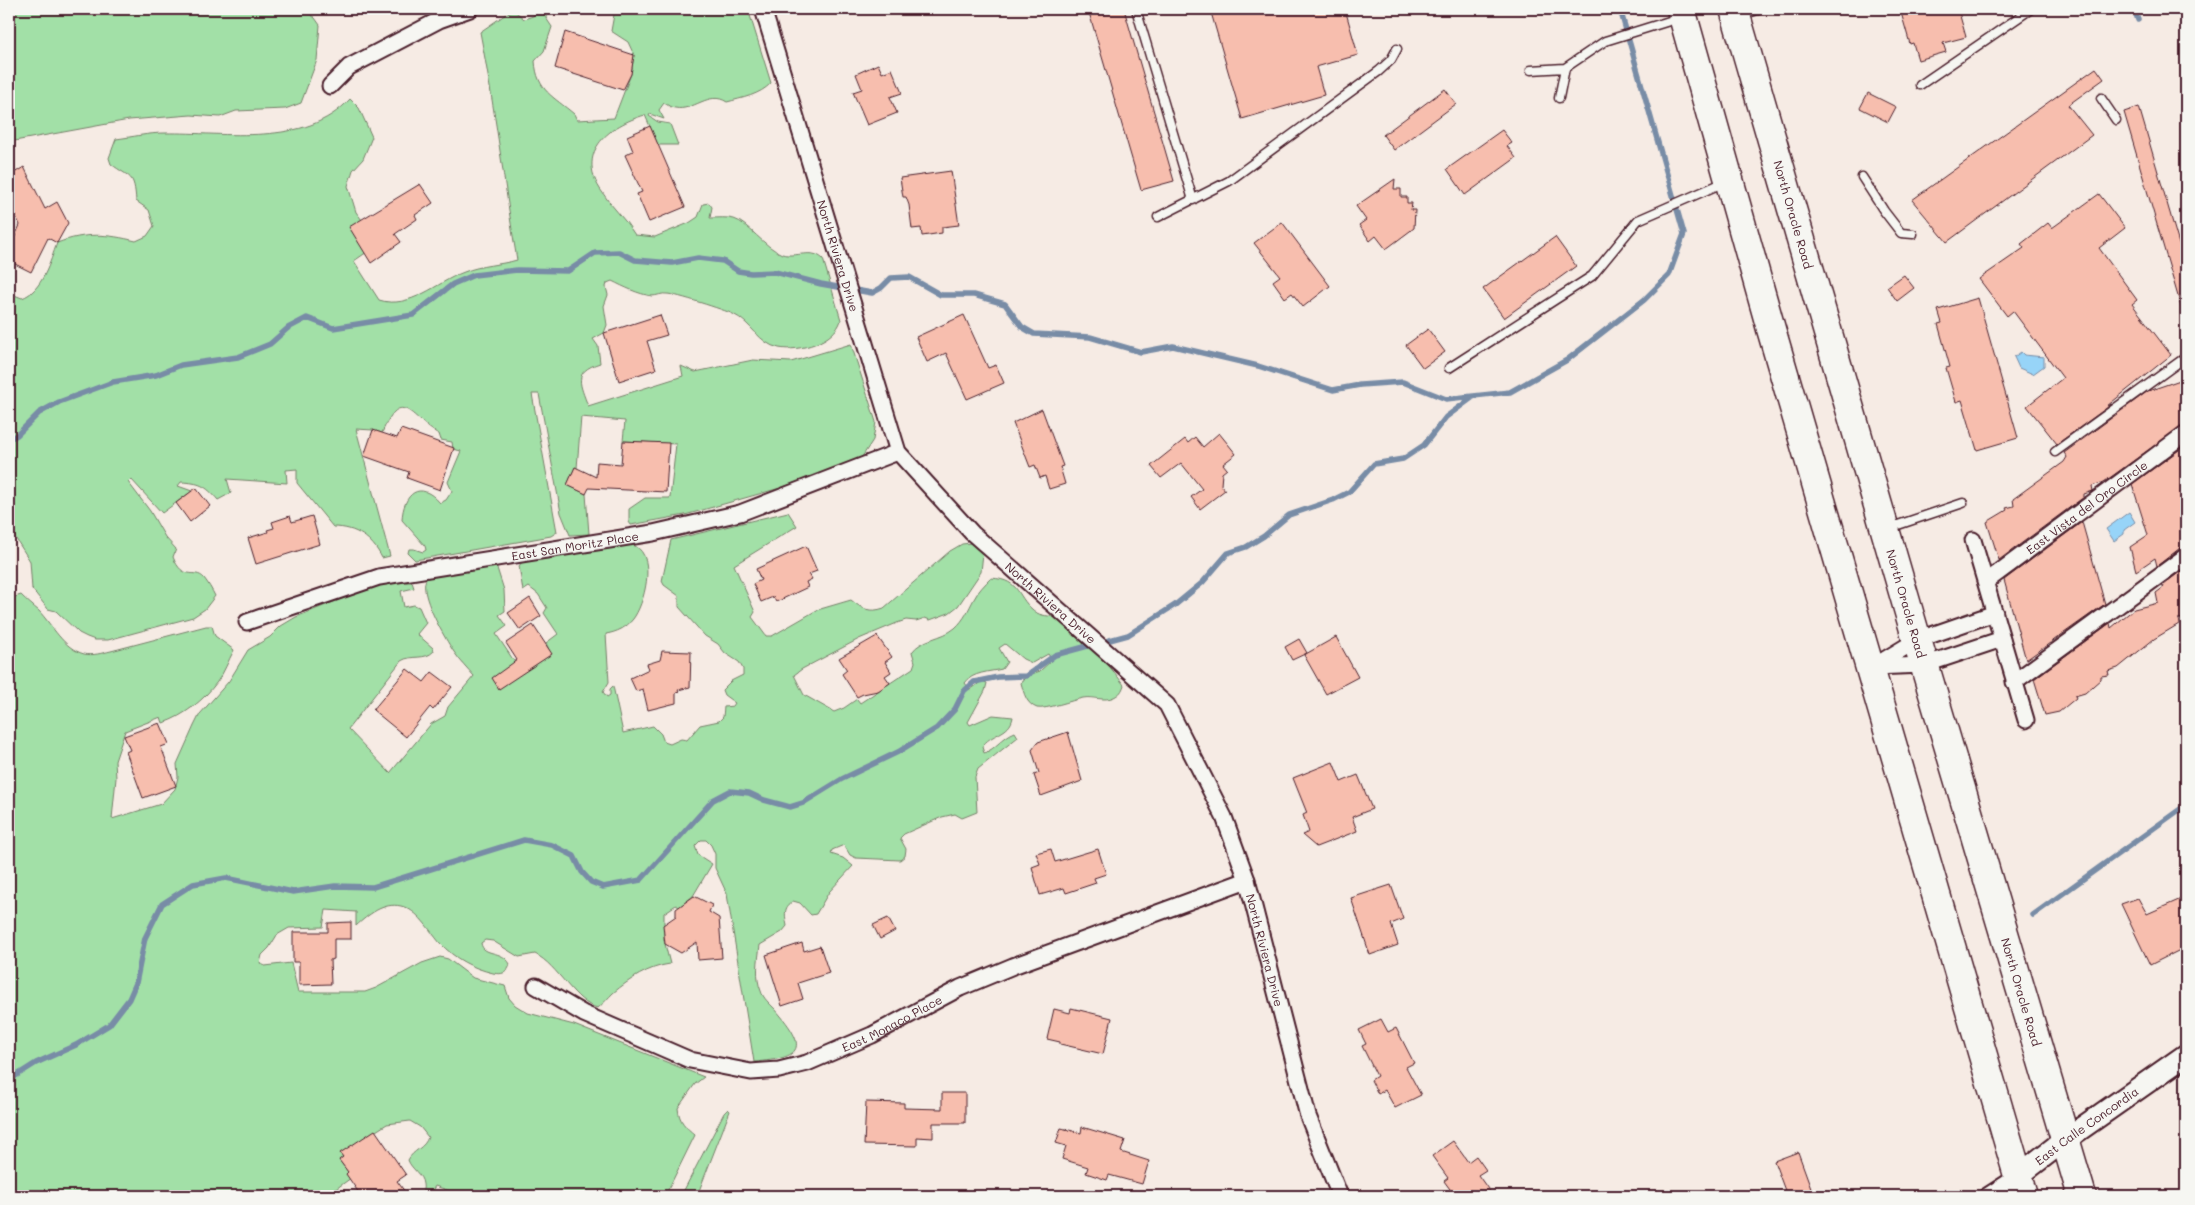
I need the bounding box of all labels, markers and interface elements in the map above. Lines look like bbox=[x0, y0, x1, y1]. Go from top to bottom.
street label: North Oracle Road bbox=[1770, 158, 1817, 271]
street label: North Riviera Drive bbox=[814, 198, 863, 314]
street label: East Vista del Oro Circle bbox=[2023, 457, 2150, 557]
street label: East San Moritz Place bbox=[510, 527, 640, 564]
street label: North Oracle Road bbox=[1883, 547, 1930, 660]
street label: North Riviera Drive bbox=[1002, 558, 1100, 647]
street label: North Riviera Drive bbox=[1243, 892, 1287, 1008]
street label: North Oracle Road bbox=[1998, 936, 2045, 1048]
street label: East Monaco Place bbox=[839, 991, 945, 1055]
street label: East Calle Concordia bbox=[2031, 1083, 2141, 1168]

